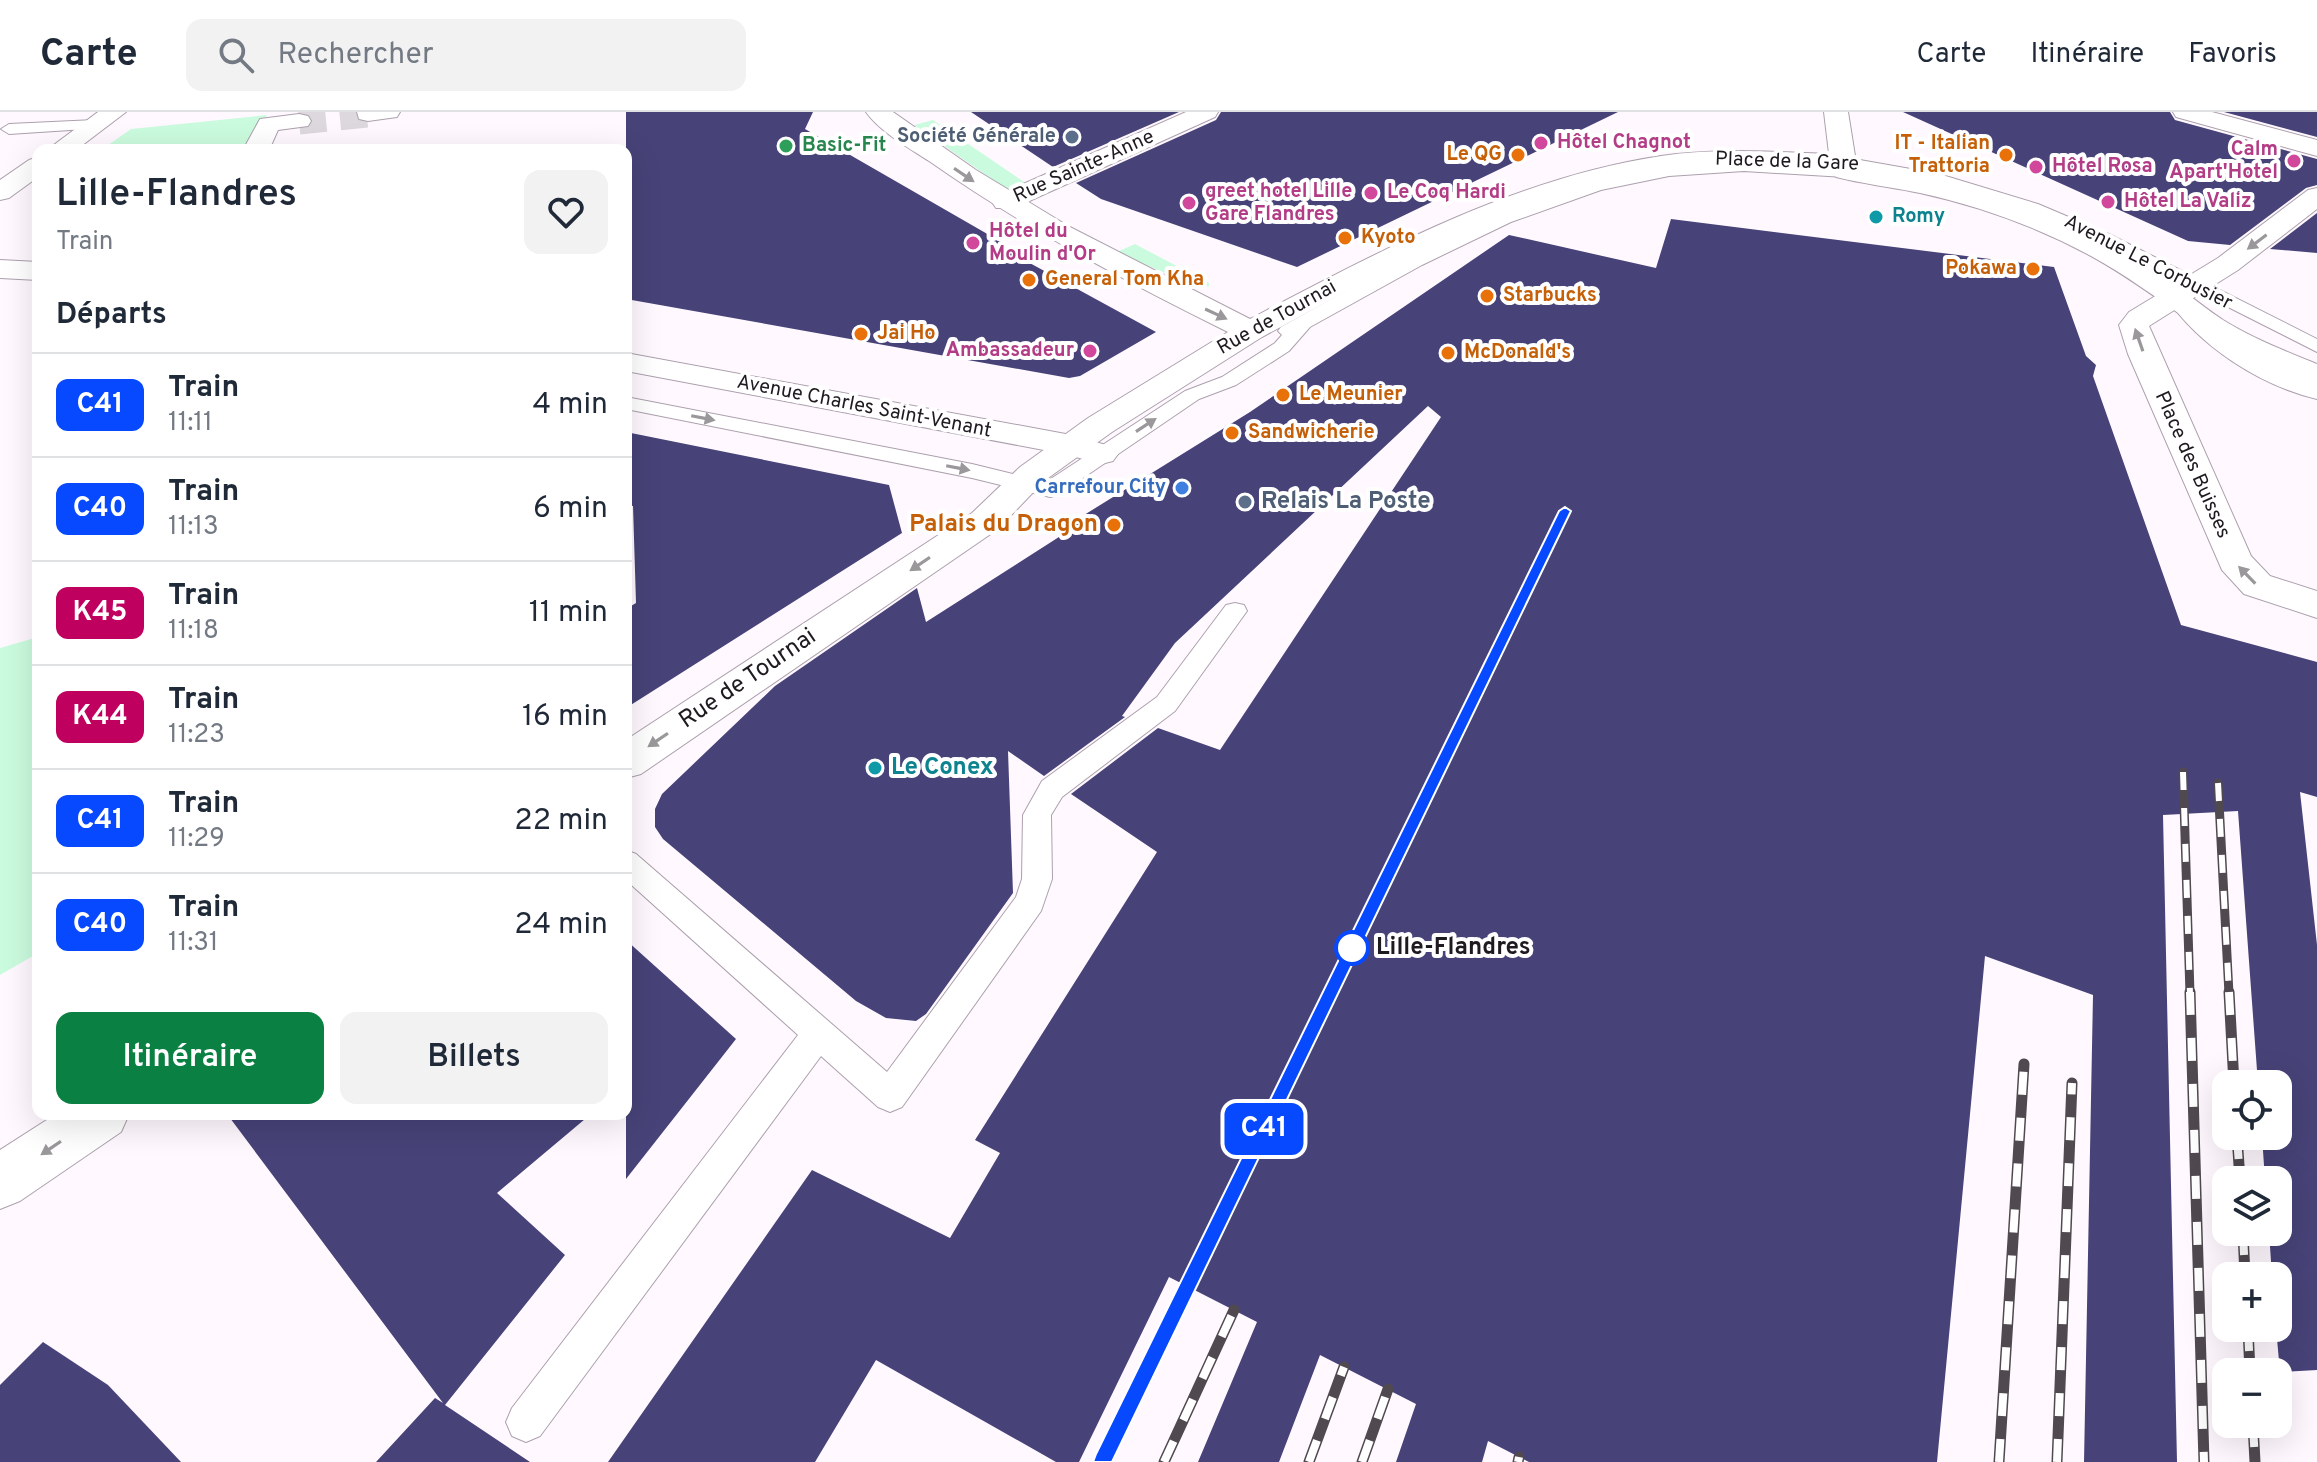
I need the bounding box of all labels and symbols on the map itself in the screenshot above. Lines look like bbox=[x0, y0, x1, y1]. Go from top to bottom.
place label: Société Générale bbox=[897, 124, 1056, 150]
street label: Rue Sainte-Anne bbox=[1009, 124, 1159, 210]
marker: Société Générale bbox=[1063, 128, 1081, 146]
place label: Hôtel Chagnot bbox=[1557, 130, 1691, 156]
place label: IT - Italian Trattoria bbox=[1894, 131, 1990, 180]
place label: Basic-Fit bbox=[802, 133, 887, 159]
marker: Hôtel Chagnot bbox=[1532, 134, 1550, 152]
marker: Basic-Fit bbox=[777, 137, 795, 155]
place label: Calm Apart'Hotel bbox=[2169, 137, 2278, 186]
place label: Le QG bbox=[1446, 142, 1502, 168]
marker: Le QG bbox=[1509, 146, 1527, 164]
street label: Place de la Gare bbox=[1715, 146, 1859, 178]
marker: IT - Italian Trattoria bbox=[1997, 146, 2015, 164]
marker: Calm Apart'Hotel bbox=[2285, 152, 2303, 170]
place label: Hôtel Rosa bbox=[2052, 154, 2153, 180]
marker: Hôtel Rosa bbox=[2027, 158, 2045, 176]
one-way arrow bbox=[953, 167, 974, 182]
place label: greet hotel Lille Gare Flandres bbox=[1205, 179, 1352, 228]
place label: Le Coq Hardi bbox=[1387, 180, 1506, 206]
marker: Le Coq Hardi bbox=[1362, 184, 1380, 202]
place label: Hôtel La Valiz bbox=[2124, 189, 2252, 215]
marker: Hôtel La Valiz bbox=[2099, 193, 2117, 211]
marker: greet hotel Lille Gare Flandres bbox=[1180, 194, 1198, 212]
place label: Romy bbox=[1892, 204, 1945, 230]
marker: Romy bbox=[1867, 208, 1885, 226]
street label: Avenue Le Corbusier bbox=[2059, 209, 2237, 317]
place label: Hôtel du Moulin d'Or bbox=[989, 219, 1097, 268]
place label: Kyoto bbox=[1361, 225, 1415, 251]
marker: Kyoto bbox=[1336, 229, 1354, 247]
one-way arrow bbox=[2247, 233, 2267, 249]
marker: Hôtel du Moulin d'Or bbox=[964, 234, 982, 252]
place label: Pokawa bbox=[1945, 256, 2017, 282]
marker: Pokawa bbox=[2024, 260, 2042, 278]
place label: General Tom Kha bbox=[1045, 267, 1204, 293]
marker: General Tom Kha bbox=[1020, 271, 1038, 289]
street label: Rue de Tournai bbox=[1213, 274, 1341, 362]
place label: Starbucks bbox=[1503, 283, 1597, 309]
marker: Starbucks bbox=[1478, 287, 1496, 305]
one-way arrow bbox=[1204, 307, 1227, 321]
place label: Jai Ho bbox=[877, 321, 936, 347]
marker: Jai Ho bbox=[852, 325, 870, 343]
one-way arrow bbox=[2132, 328, 2144, 352]
place label: Ambassadeur bbox=[946, 338, 1075, 364]
place label: McDonald's bbox=[1464, 340, 1571, 366]
marker: Ambassadeur bbox=[1081, 342, 1099, 360]
marker: McDonald's bbox=[1439, 344, 1457, 362]
street label: Avenue Charles Saint-Venant bbox=[734, 370, 994, 444]
place label: Le Meunier bbox=[1299, 382, 1403, 408]
marker: Le Meunier bbox=[1274, 386, 1292, 404]
street label: Place des Buisses bbox=[2148, 387, 2236, 543]
one-way arrow bbox=[690, 412, 715, 425]
one-way arrow bbox=[1136, 417, 1157, 432]
place label: Sandwicherie bbox=[1248, 420, 1375, 446]
marker: Sandwicherie bbox=[1223, 424, 1241, 442]
one-way arrow bbox=[945, 462, 970, 475]
place label: Carrefour City bbox=[1035, 475, 1166, 501]
marker: Carrefour City bbox=[1173, 479, 1191, 497]
place label: Relais La Poste bbox=[1261, 487, 1431, 517]
marker: Relais La Poste bbox=[1236, 493, 1254, 511]
place label: Palais du Dragon bbox=[909, 510, 1098, 540]
marker: Palais du Dragon bbox=[1105, 516, 1123, 534]
one-way arrow bbox=[910, 556, 931, 571]
one-way arrow bbox=[2238, 566, 2257, 585]
street label: Rue de Tournai bbox=[674, 622, 822, 736]
one-way arrow bbox=[647, 732, 669, 747]
place label: Le Conex bbox=[891, 753, 994, 783]
marker: Le Conex bbox=[866, 759, 884, 777]
marker: Lille-Flandres bbox=[1335, 931, 1369, 965]
place label: Lille-Flandres bbox=[1376, 933, 1531, 963]
line badge: C41 bbox=[1218, 1103, 1310, 1155]
one-way arrow bbox=[40, 1140, 62, 1155]

